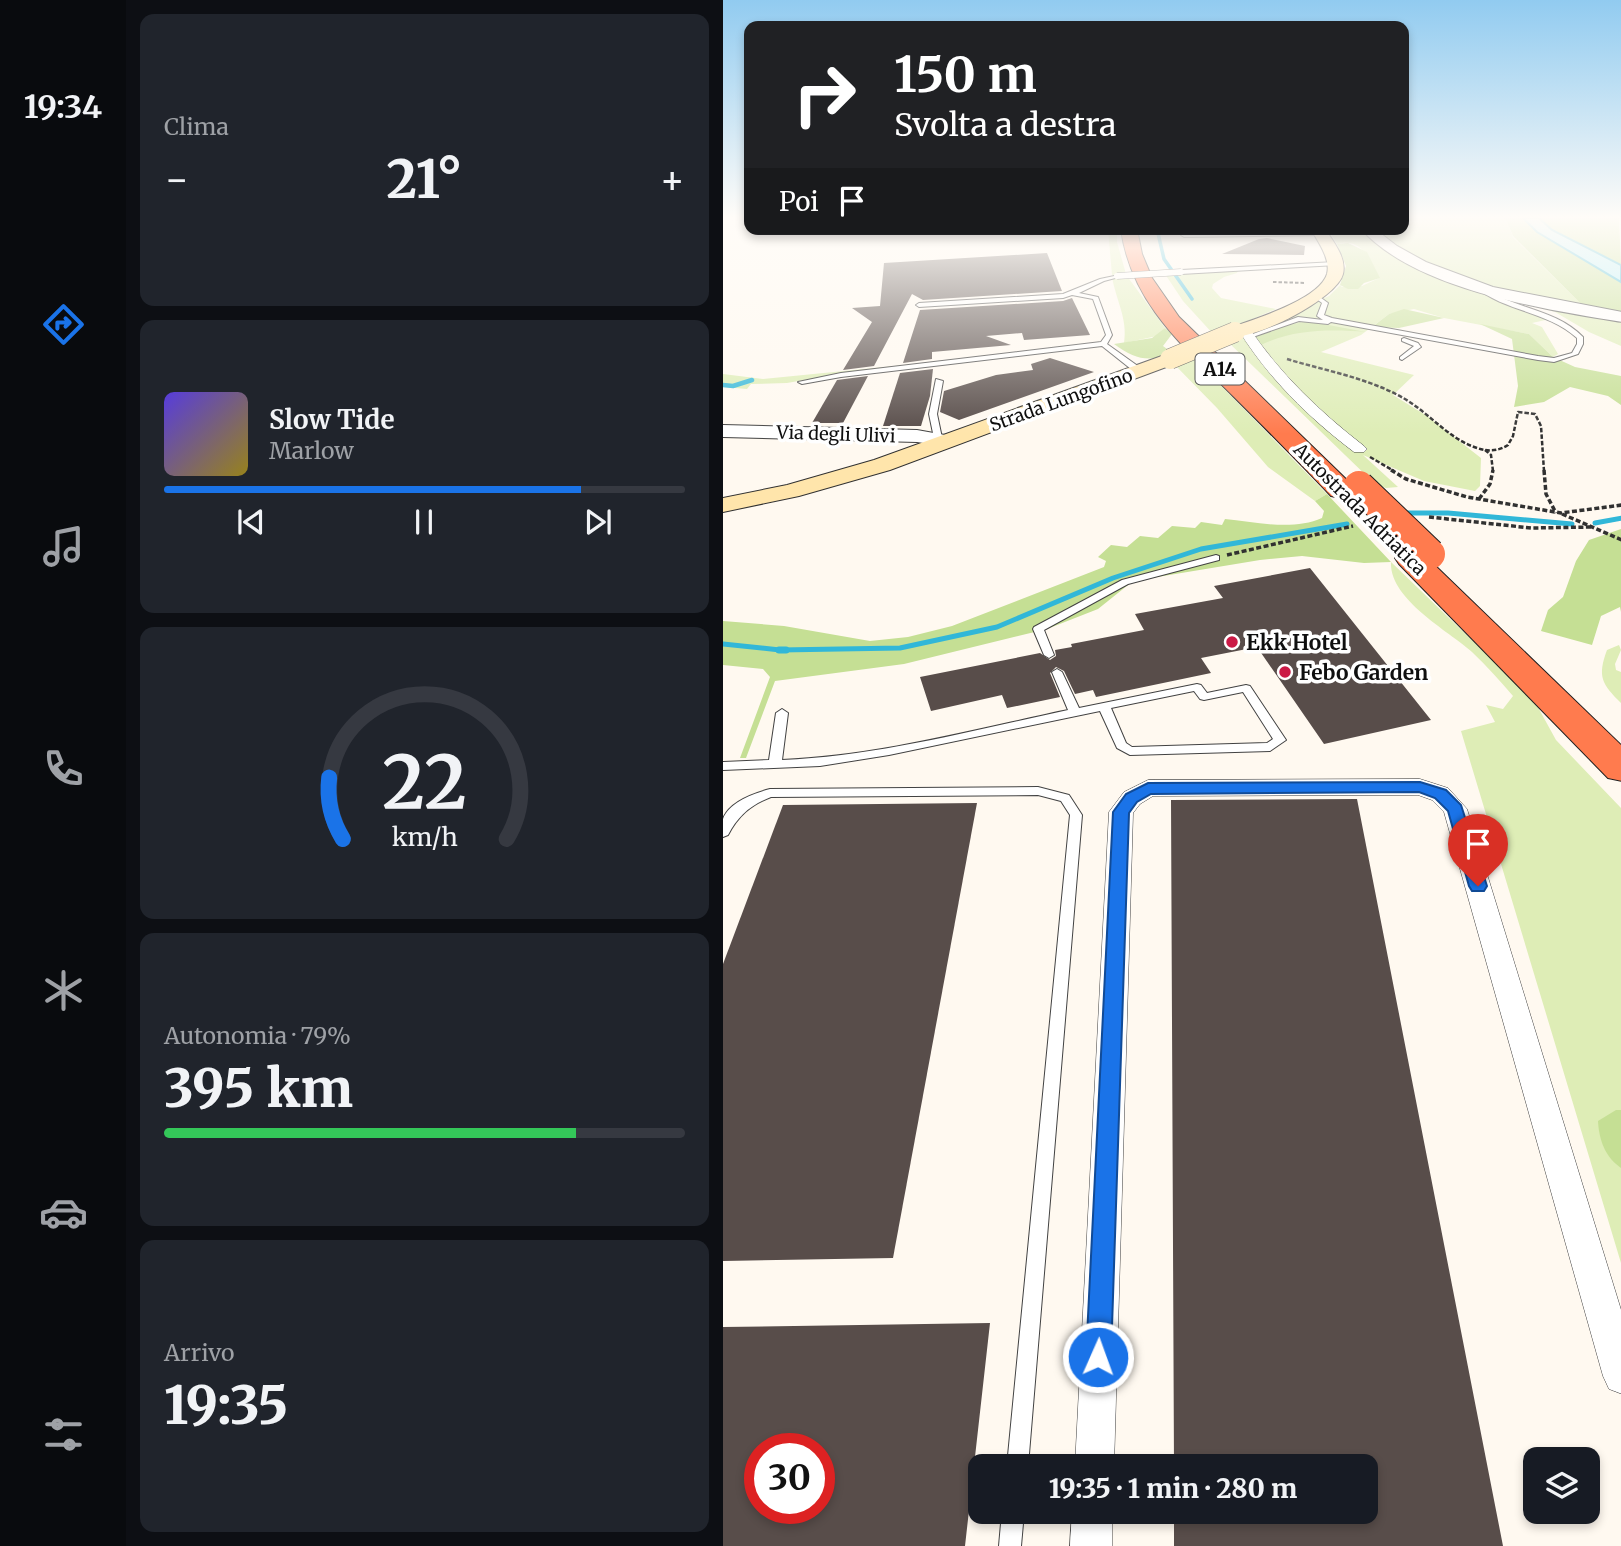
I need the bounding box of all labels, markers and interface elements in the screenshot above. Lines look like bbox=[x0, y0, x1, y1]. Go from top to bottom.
text: 150 m bbox=[894, 44, 1037, 105]
icon: right bbox=[779, 49, 870, 140]
text: 19:34 bbox=[24, 87, 102, 127]
text: Svolta a destra bbox=[894, 105, 1116, 145]
text: Clima bbox=[164, 112, 229, 141]
text: 21° bbox=[387, 147, 462, 212]
text: − bbox=[164, 156, 189, 203]
text: + bbox=[660, 156, 685, 203]
icon: arrive bbox=[833, 182, 871, 220]
text: Poi bbox=[779, 185, 819, 218]
icon: directions bbox=[39, 300, 88, 349]
road number: A14 bbox=[1195, 354, 1245, 384]
street label: Strada Lungofino bbox=[986, 363, 1136, 437]
text: Slow Tide bbox=[269, 403, 395, 436]
street label: Via degli Ulivi bbox=[775, 420, 896, 448]
text: Marlow bbox=[269, 436, 354, 465]
street label: Autostrada Adriatica bbox=[1288, 437, 1431, 580]
icon: previous bbox=[232, 503, 270, 541]
icon: pause bbox=[405, 503, 443, 541]
icon: next bbox=[579, 503, 617, 541]
icon: music bbox=[39, 522, 88, 571]
place label: Ekk Hotel bbox=[1246, 629, 1348, 656]
marker: Ekk Hotel bbox=[1224, 634, 1240, 650]
place label: Febo Garden bbox=[1299, 659, 1428, 686]
marker: Febo Garden bbox=[1277, 664, 1293, 680]
text: 22 bbox=[382, 737, 467, 829]
icon: phone bbox=[39, 744, 88, 793]
pin bbox=[1448, 814, 1508, 886]
text: km/h bbox=[391, 821, 458, 853]
icon: arrive bbox=[1459, 825, 1497, 863]
icon: climate bbox=[39, 966, 88, 1015]
text: Autonomia · 79% bbox=[164, 1021, 351, 1050]
text: 395 km bbox=[164, 1056, 353, 1121]
icon: car bbox=[39, 1188, 88, 1237]
position arrow bbox=[1061, 1320, 1135, 1394]
text: Arrivo bbox=[164, 1338, 234, 1367]
text: 19:35 bbox=[164, 1373, 288, 1438]
icon: filters bbox=[39, 1410, 88, 1459]
speed limit sign: 30 bbox=[744, 1433, 835, 1524]
map controls bbox=[1523, 1447, 1600, 1524]
button: layers bbox=[1523, 1447, 1600, 1524]
text: 19:35 · 1 min · 280 m bbox=[1049, 1472, 1297, 1505]

